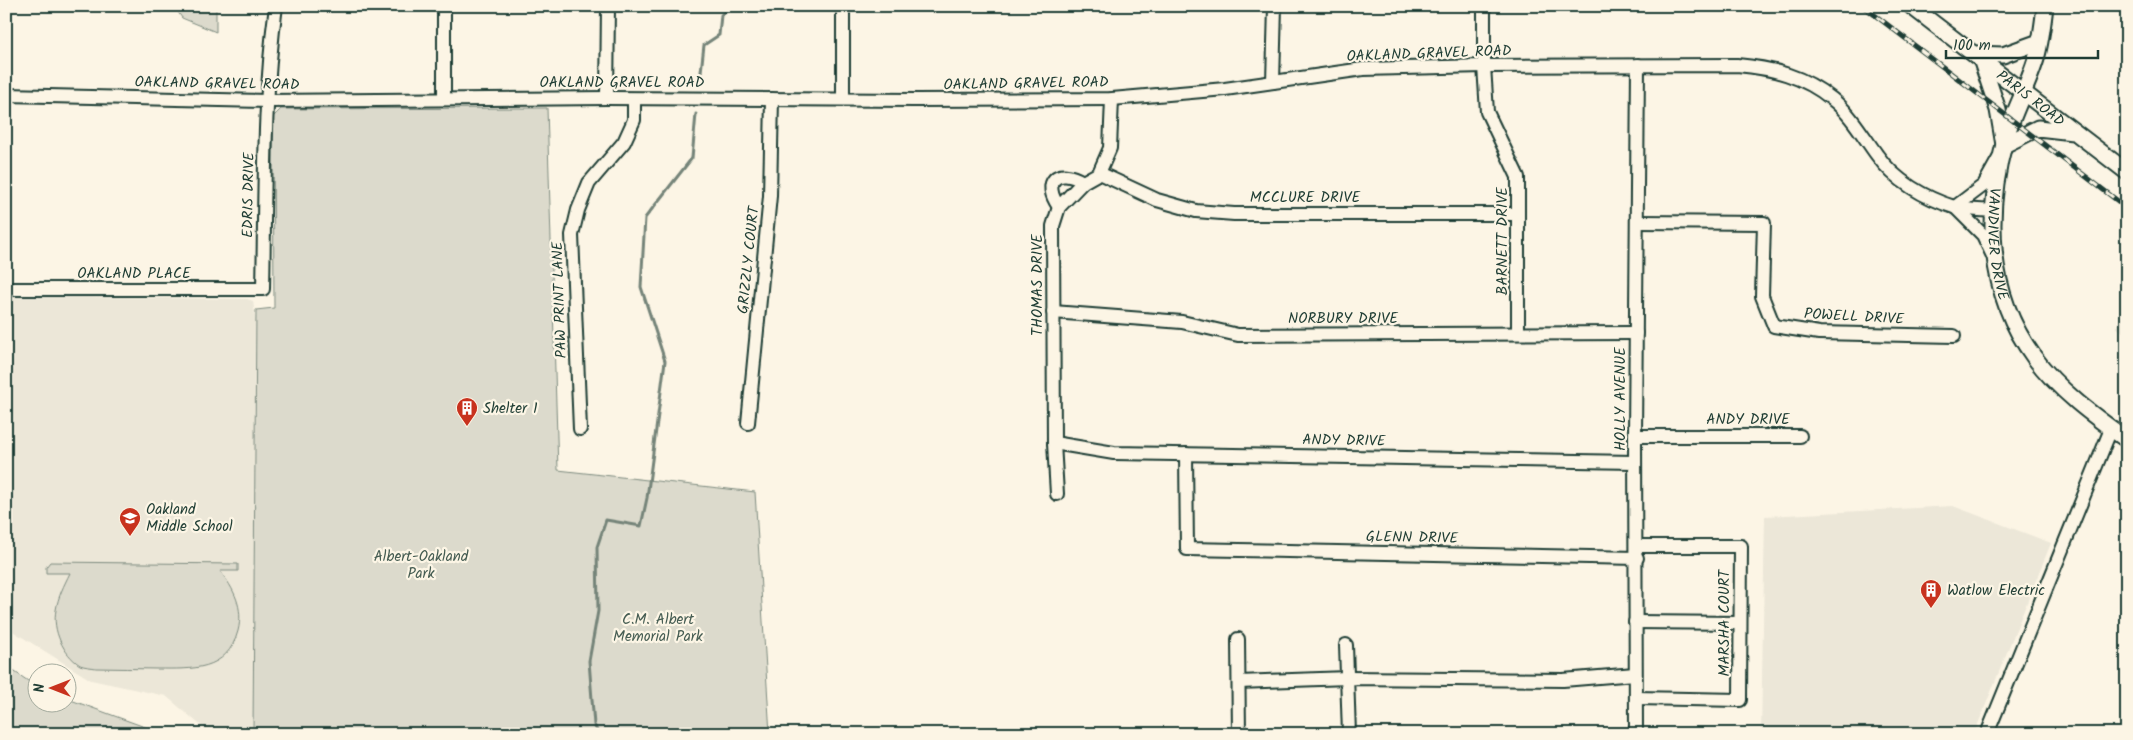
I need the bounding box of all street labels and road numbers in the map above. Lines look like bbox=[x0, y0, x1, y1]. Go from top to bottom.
street label: OAKLAND GRAVEL ROAD bbox=[1346, 39, 1512, 69]
street label: PARIS ROAD bbox=[1991, 64, 2070, 133]
street label: OAKLAND GRAVEL ROAD bbox=[134, 71, 300, 97]
street label: OAKLAND GRAVEL ROAD bbox=[539, 71, 705, 95]
street label: OAKLAND GRAVEL ROAD bbox=[943, 71, 1109, 97]
street label: EDRIS DRIVE bbox=[236, 151, 262, 238]
street label: MCCLURE DRIVE bbox=[1250, 186, 1361, 210]
street label: BARNETT DRIVE bbox=[1491, 186, 1515, 295]
street label: VANDIVER DRIVE bbox=[1980, 186, 2015, 305]
street label: GRIZZLY COURT bbox=[731, 203, 767, 315]
street label: THOMAS DRIVE bbox=[1026, 233, 1050, 336]
street label: PAW PRINT LANE bbox=[546, 240, 574, 359]
street label: OAKLAND PLACE bbox=[77, 262, 192, 286]
street label: POWELL DRIVE bbox=[1803, 302, 1906, 332]
street label: NORBURY DRIVE bbox=[1288, 307, 1399, 331]
street label: HOLLY AVENUE bbox=[1609, 346, 1633, 451]
street label: ANDY DRIVE bbox=[1706, 408, 1791, 432]
street label: ANDY DRIVE bbox=[1302, 428, 1387, 454]
street label: GLENN DRIVE bbox=[1366, 525, 1460, 551]
street label: MARSHA COURT bbox=[1713, 568, 1737, 676]

